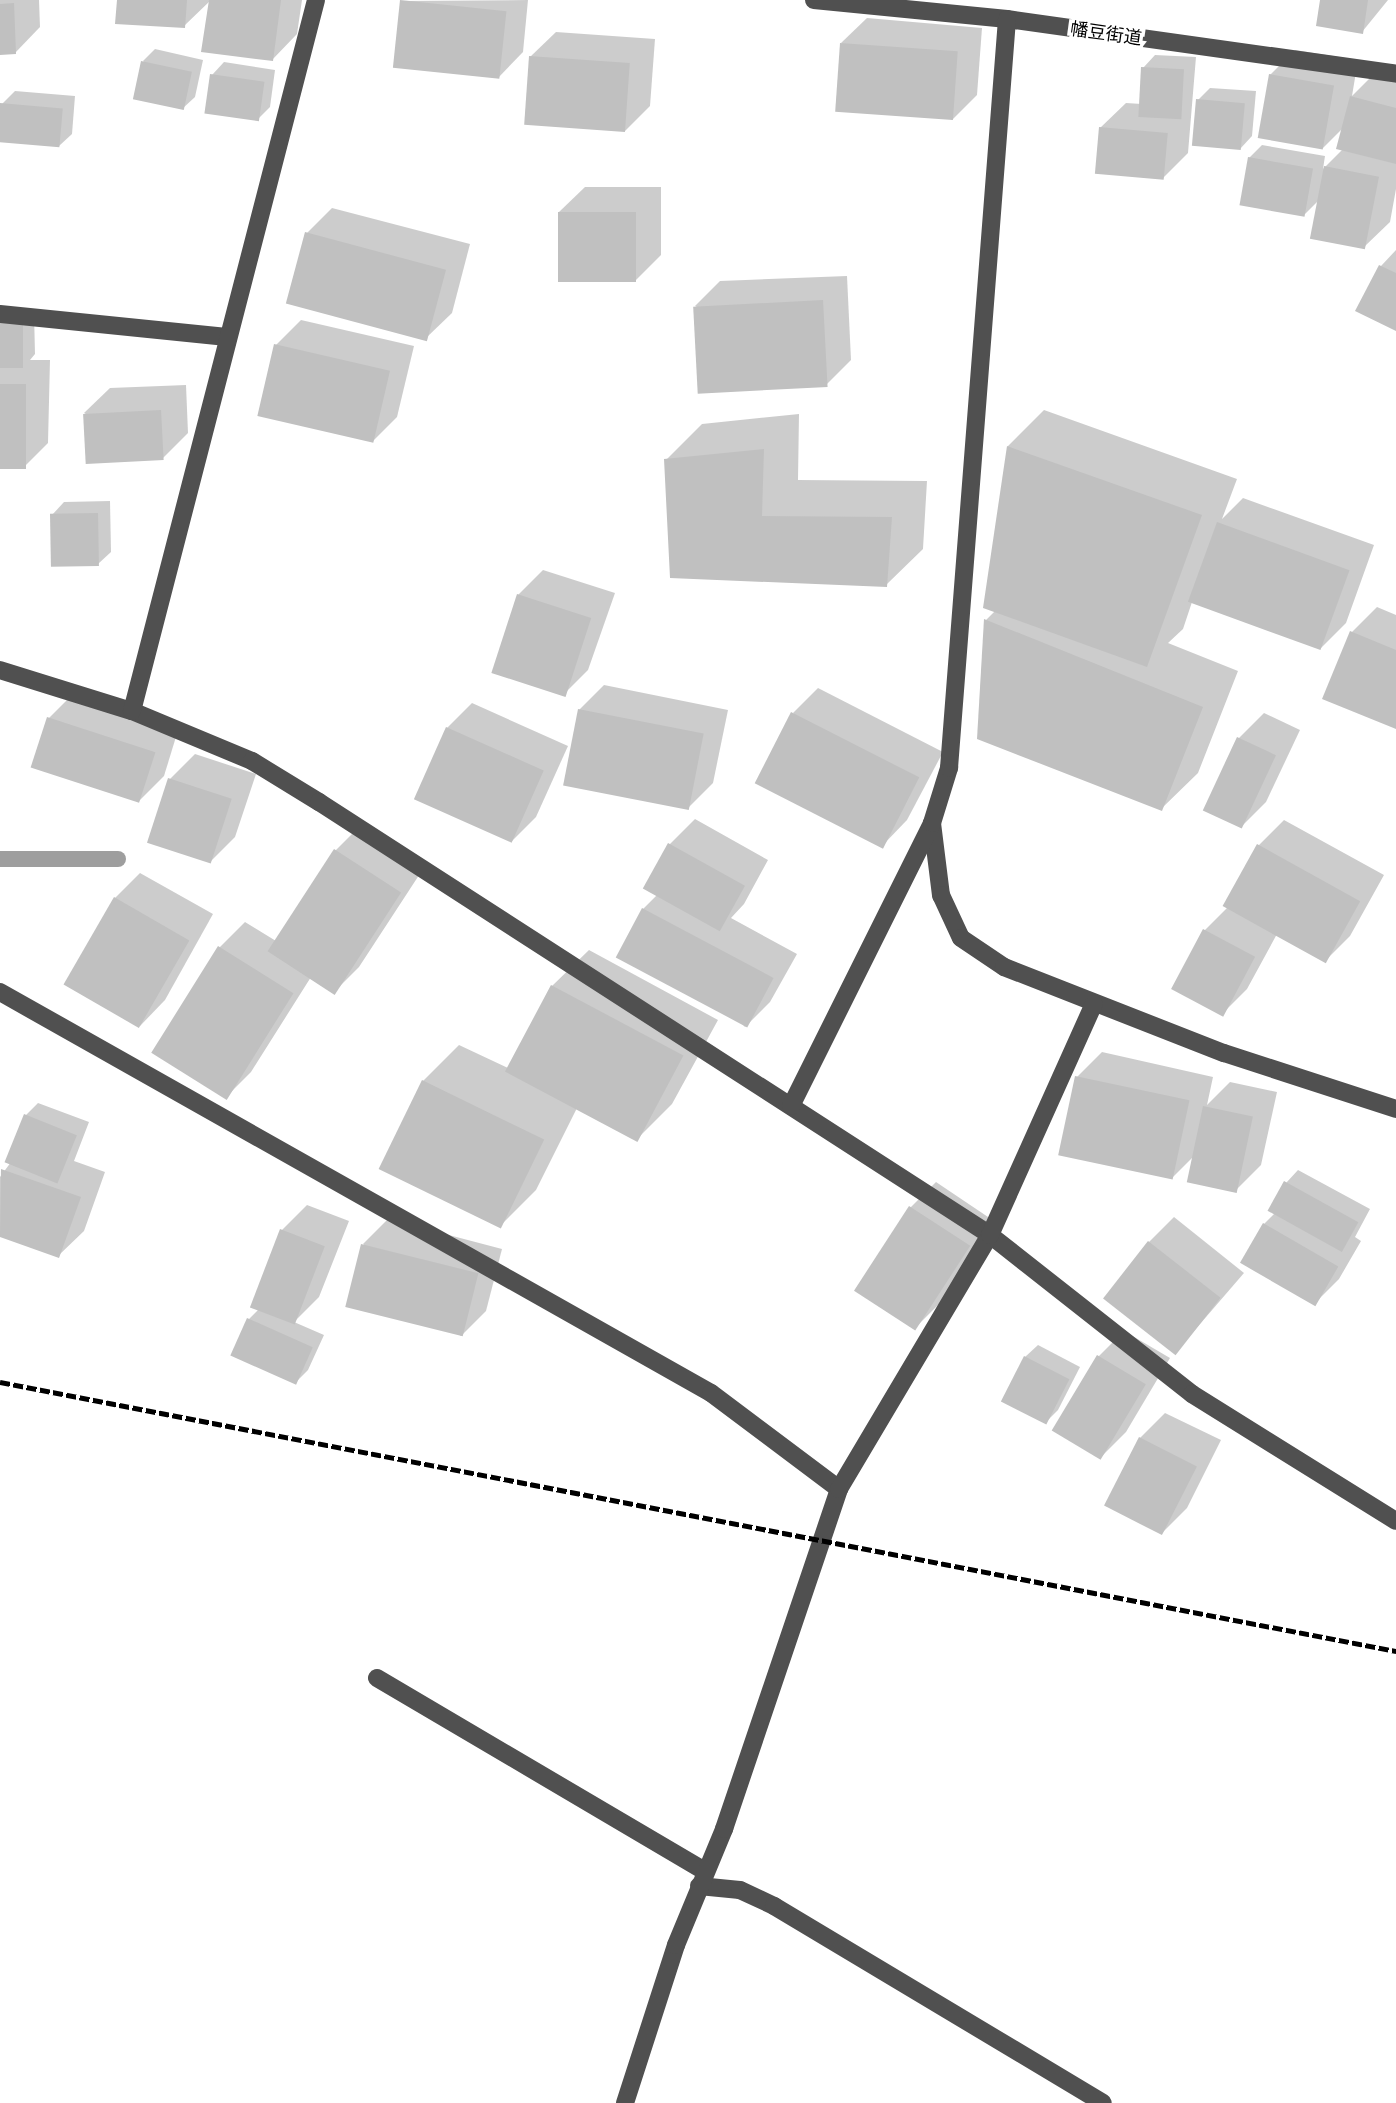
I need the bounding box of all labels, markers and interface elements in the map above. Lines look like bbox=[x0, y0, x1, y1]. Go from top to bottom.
street label: 幡豆街道 bbox=[1069, 17, 1143, 49]

